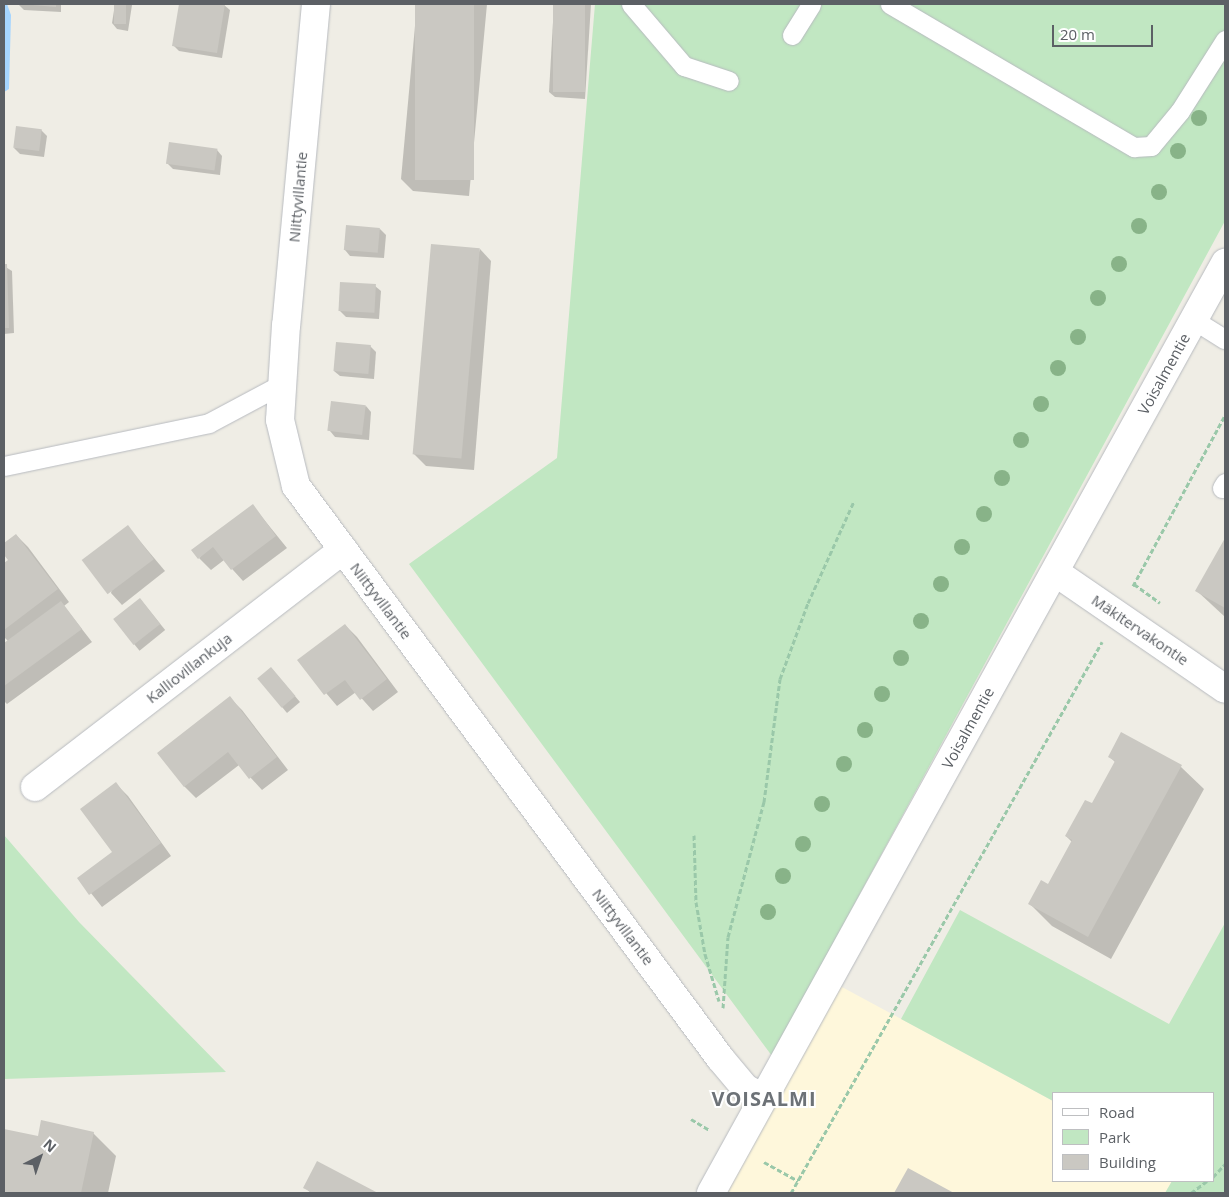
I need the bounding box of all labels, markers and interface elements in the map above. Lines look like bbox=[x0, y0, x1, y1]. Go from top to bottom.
scale bar bbox=[1054, 15, 1155, 47]
text: 20 m bbox=[1060, 24, 1095, 44]
street label: Niittyvillantie bbox=[285, 151, 311, 243]
street label: Voisalmentie bbox=[1134, 330, 1194, 418]
street label: Niittyvillantie bbox=[346, 559, 416, 643]
street label: Mäkitervakontie bbox=[1088, 591, 1192, 669]
street label: Kalliovillankuja bbox=[143, 629, 235, 707]
street label: Voisalmentie bbox=[938, 684, 998, 772]
street label: Niittyvillantie bbox=[588, 885, 658, 969]
district label: VOISALMI bbox=[710, 1086, 818, 1110]
legend bbox=[1052, 1092, 1214, 1182]
text: Road bbox=[1099, 1102, 1135, 1122]
text: Park bbox=[1099, 1127, 1130, 1147]
north arrow bbox=[15, 1132, 65, 1182]
text: N bbox=[40, 1134, 61, 1156]
text: Building bbox=[1099, 1152, 1156, 1172]

